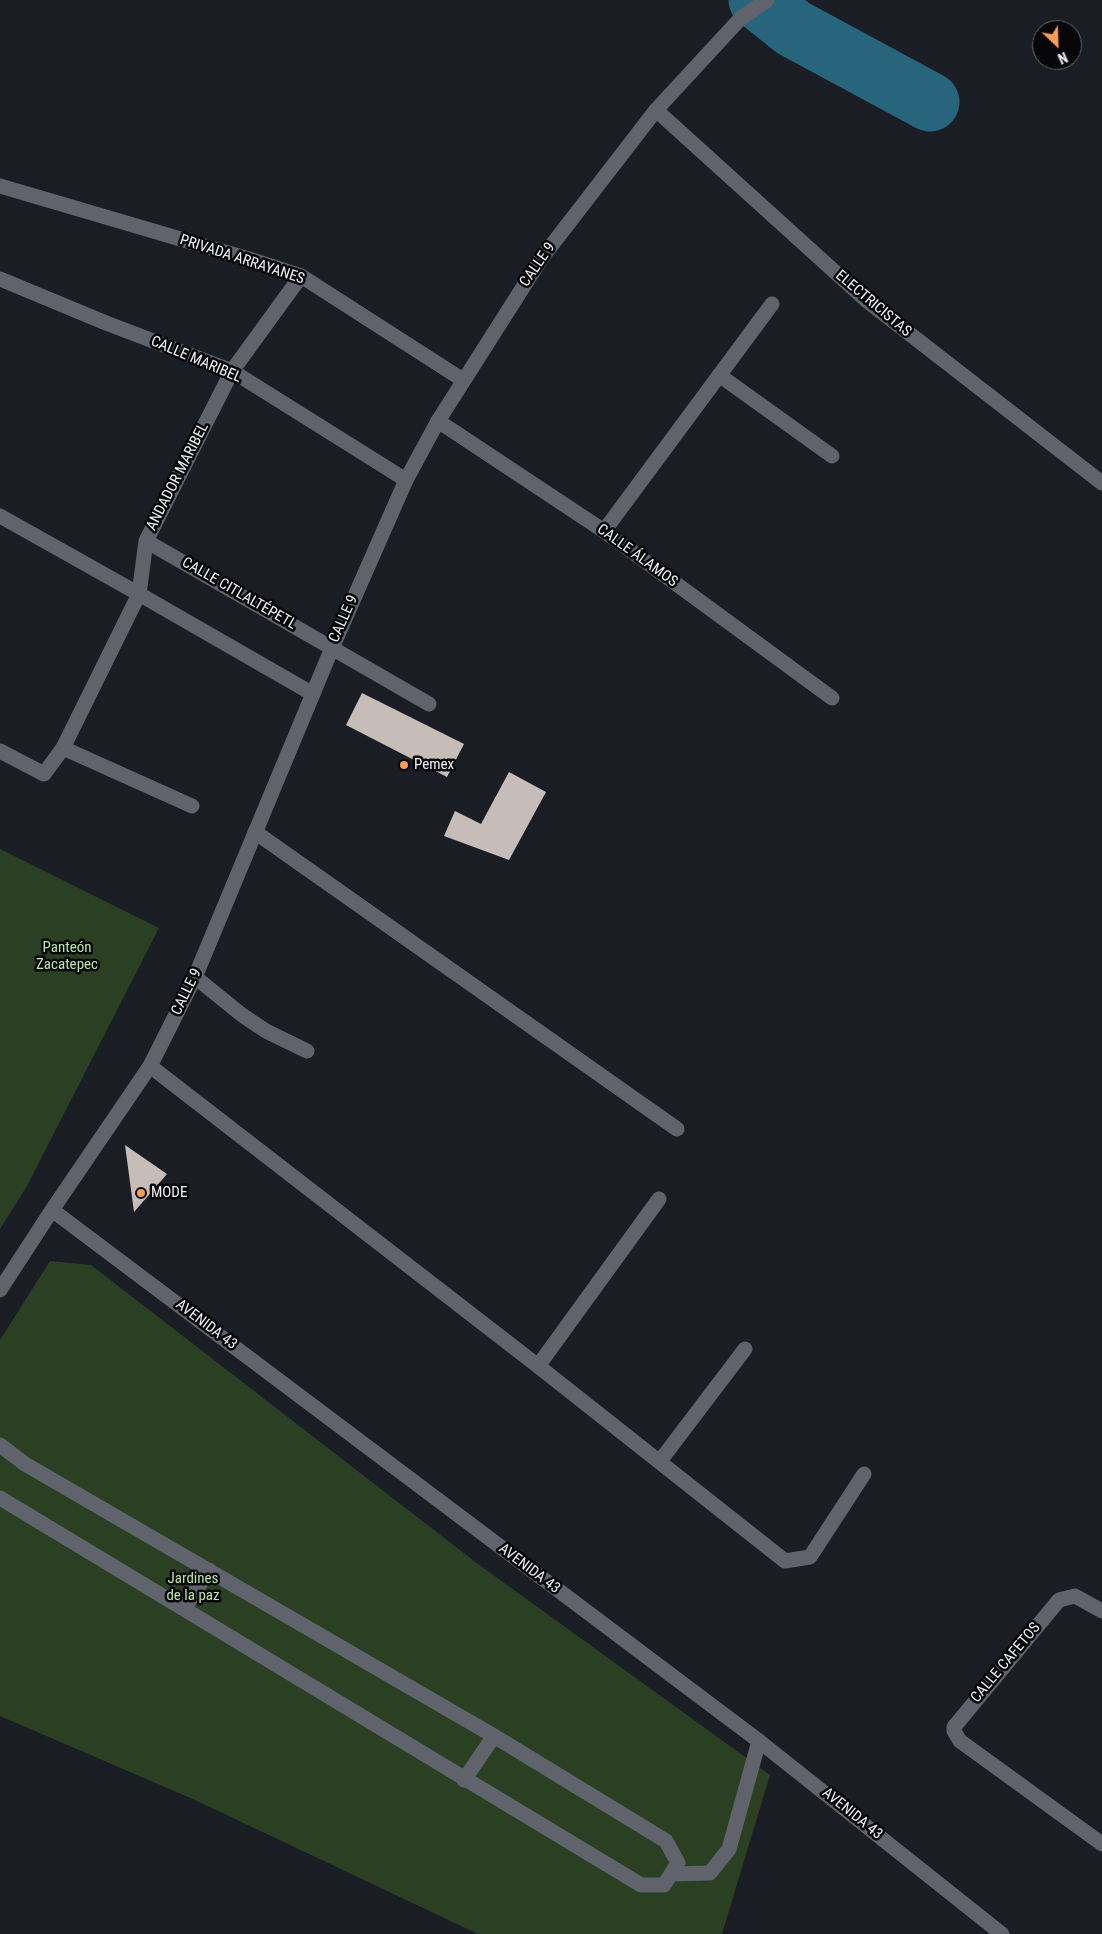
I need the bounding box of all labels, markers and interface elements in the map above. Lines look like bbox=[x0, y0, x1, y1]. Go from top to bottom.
north arrow bbox=[1032, 20, 1082, 70]
text: N bbox=[1056, 49, 1070, 67]
street label: PRIVADA ARRAYANES bbox=[177, 231, 307, 289]
street label: CALLE 9 bbox=[516, 239, 560, 291]
street label: ELECTRICISTAS bbox=[831, 267, 915, 341]
street label: CALLE MARIBEL bbox=[148, 333, 244, 387]
street label: ANDADOR MARIBEL bbox=[143, 420, 213, 534]
street label: CALLE ÁLAMOS bbox=[593, 521, 681, 591]
street label: CALLE CITLALTÉPETL bbox=[178, 554, 300, 634]
street label: CALLE 9 bbox=[326, 593, 362, 645]
place label: Pemex bbox=[414, 756, 454, 774]
marker: Pemex bbox=[398, 759, 410, 771]
park label: Panteón Zacatepec bbox=[36, 939, 98, 974]
street label: CALLE 9 bbox=[168, 966, 206, 1018]
place label: MODE bbox=[151, 1184, 187, 1202]
marker: MODE bbox=[135, 1187, 147, 1199]
street label: AVENIDA 43 bbox=[172, 1296, 240, 1354]
street label: AVENIDA 43 bbox=[495, 1540, 563, 1598]
park label: Jardines de la paz bbox=[166, 1570, 220, 1605]
street label: CALLE CAFETOS bbox=[967, 1619, 1045, 1707]
street label: AVENIDA 43 bbox=[818, 1784, 886, 1844]

